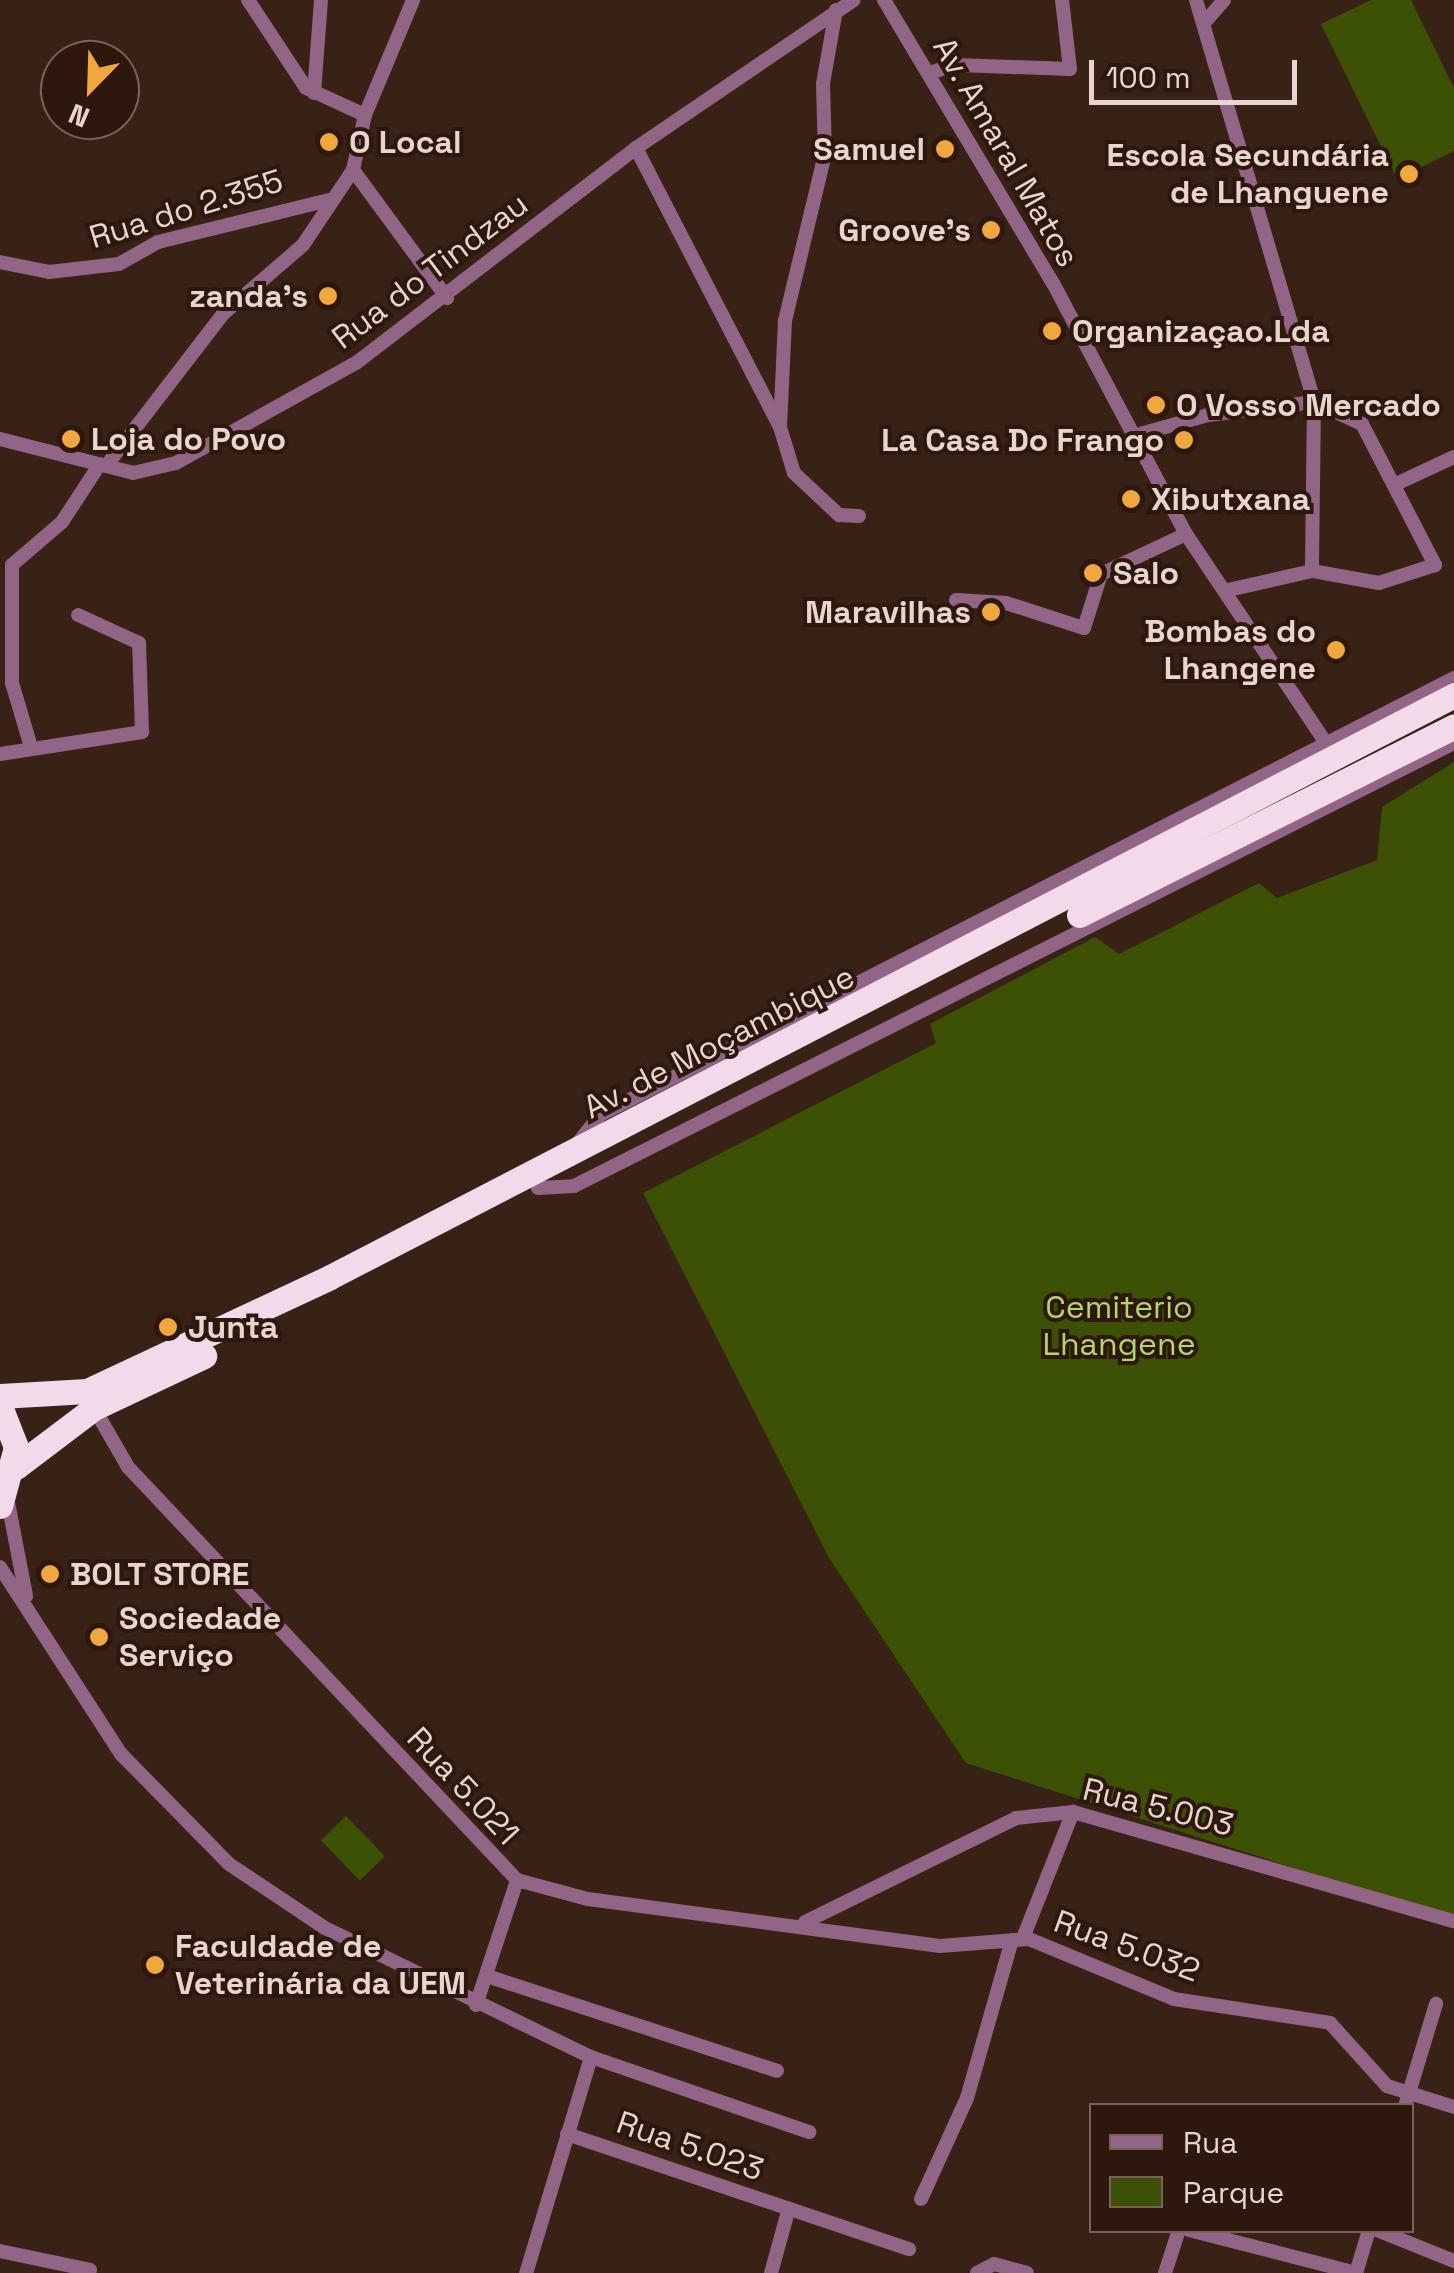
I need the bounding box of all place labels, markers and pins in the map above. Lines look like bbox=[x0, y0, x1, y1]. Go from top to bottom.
place label: O Local bbox=[349, 123, 461, 161]
place label: Samuel bbox=[813, 130, 925, 168]
marker: O Local bbox=[318, 131, 340, 153]
place label: Escola Secundária de Lhanguene bbox=[1106, 137, 1389, 212]
marker: Samuel bbox=[934, 138, 956, 160]
marker: Escola Secundária de Lhanguene bbox=[1398, 163, 1420, 185]
place label: Groove's bbox=[838, 211, 971, 249]
marker: Groove's bbox=[980, 219, 1002, 241]
place label: zanda's bbox=[189, 277, 308, 315]
marker: zanda's bbox=[317, 285, 339, 307]
place label: Organizaçao.Lda bbox=[1072, 312, 1330, 350]
marker: Organizaçao.Lda bbox=[1041, 320, 1063, 342]
place label: O Vosso Mercado bbox=[1176, 386, 1441, 424]
marker: O Vosso Mercado bbox=[1145, 394, 1167, 416]
place label: Loja do Povo bbox=[91, 420, 286, 458]
place label: La Casa Do Frango bbox=[881, 421, 1164, 459]
marker: Loja do Povo bbox=[60, 428, 82, 450]
marker: La Casa Do Frango bbox=[1173, 429, 1195, 451]
place label: Xibutxana bbox=[1151, 480, 1310, 518]
marker: Xibutxana bbox=[1120, 488, 1142, 510]
place label: Salo bbox=[1113, 554, 1179, 592]
marker: Salo bbox=[1082, 562, 1104, 584]
place label: Maravilhas bbox=[805, 593, 971, 631]
marker: Maravilhas bbox=[980, 601, 1002, 623]
place label: Bombas do Lhangene bbox=[1144, 613, 1316, 688]
marker: Bombas do Lhangene bbox=[1325, 639, 1347, 661]
place label: Junta bbox=[188, 1308, 278, 1346]
marker: Junta bbox=[157, 1316, 179, 1338]
place label: BOLT STORE bbox=[70, 1555, 250, 1593]
marker: BOLT STORE bbox=[39, 1563, 61, 1585]
place label: Sociedade Serviço bbox=[119, 1600, 281, 1675]
marker: Sociedade Serviço bbox=[88, 1626, 110, 1648]
place label: Faculdade de Veterinária da UEM bbox=[175, 1928, 466, 2003]
marker: Faculdade de Veterinária da UEM bbox=[144, 1954, 166, 1976]

